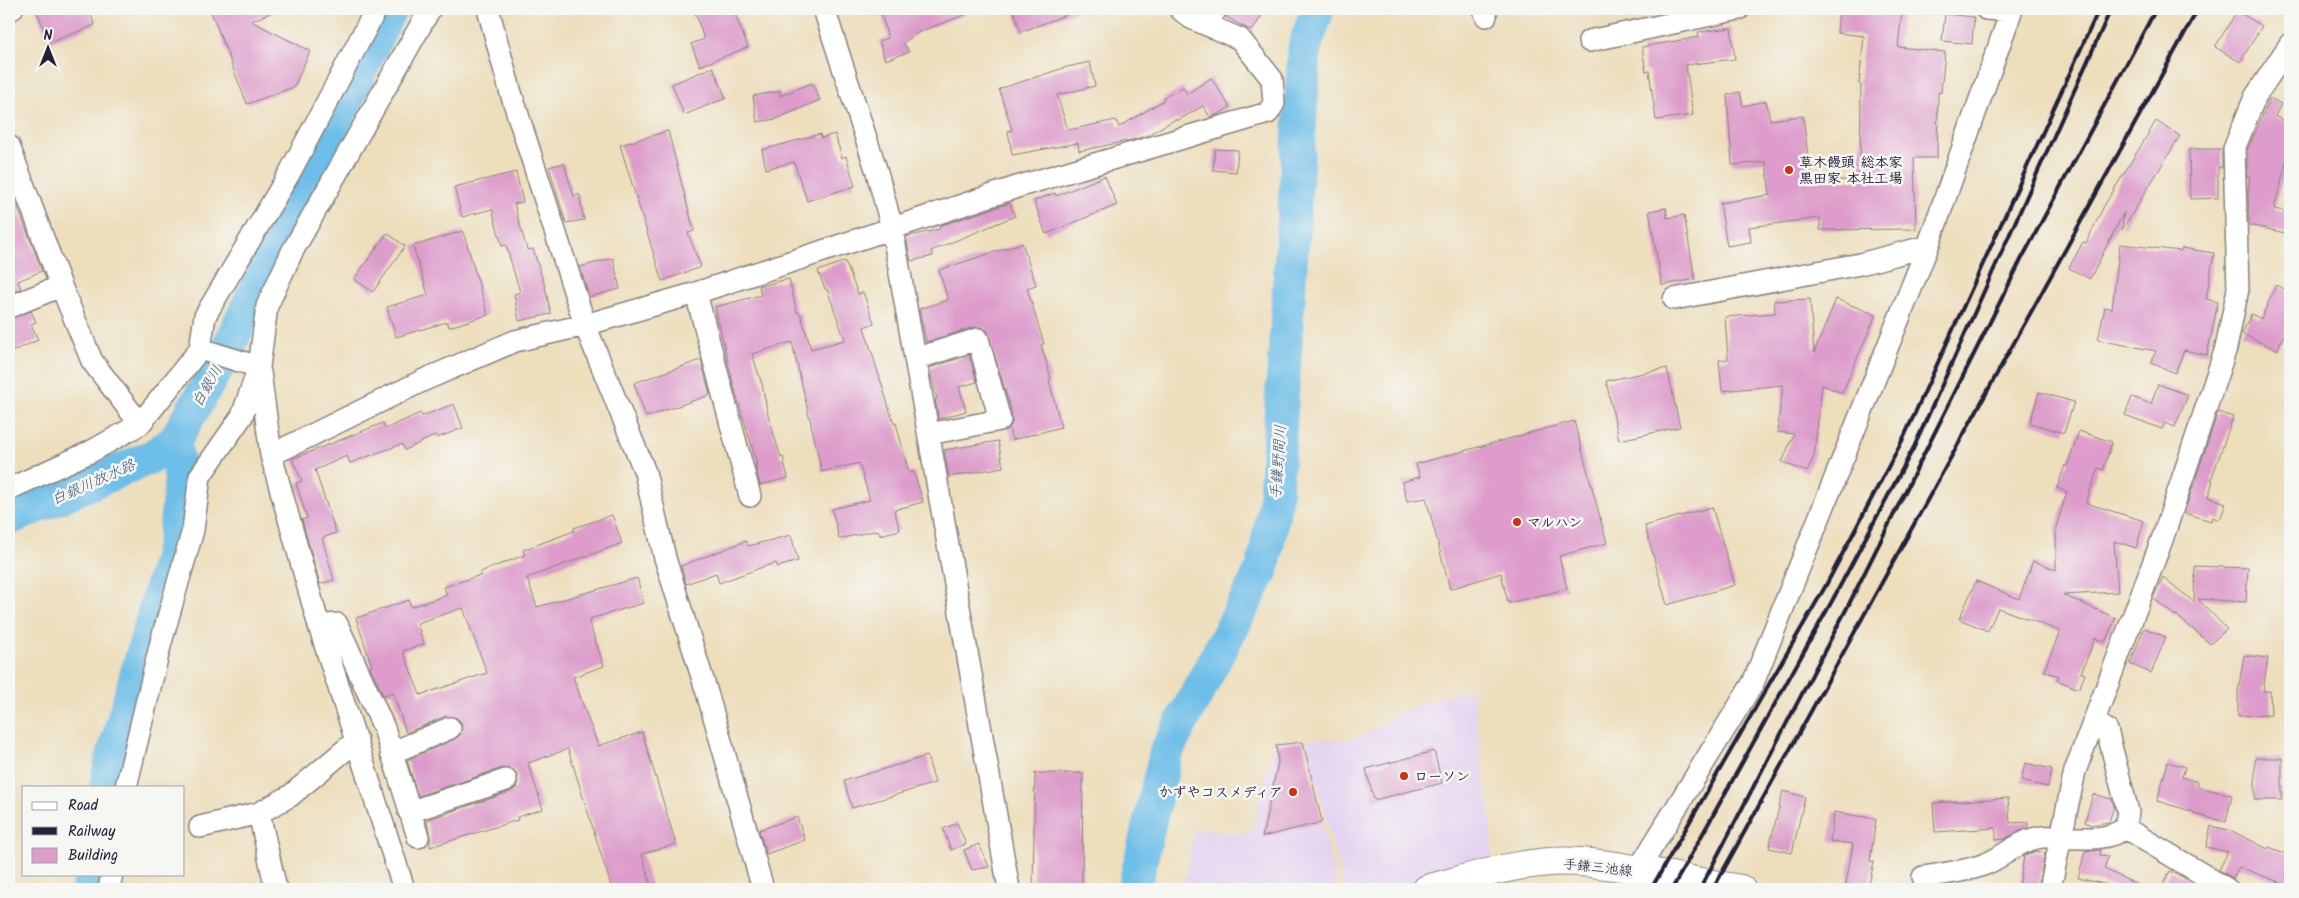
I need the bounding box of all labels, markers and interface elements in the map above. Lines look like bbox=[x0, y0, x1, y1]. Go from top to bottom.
north arrow bbox=[22, 22, 72, 72]
text: N bbox=[44, 25, 53, 47]
place label: 草木饅頭 総本家 黒田家 本社工場 bbox=[1799, 152, 1902, 190]
marker: 草木饅頭 総本家 黒田家 本社工場 bbox=[1783, 164, 1795, 176]
water label: 白銀川 bbox=[186, 361, 230, 412]
water label: 手鎌野間川 bbox=[1264, 424, 1294, 500]
water label: 白銀川放水路 bbox=[47, 453, 140, 512]
place label: マルハン bbox=[1527, 512, 1582, 534]
marker: マルハン bbox=[1511, 516, 1523, 528]
place label: ローソン bbox=[1414, 766, 1470, 788]
marker: ローソン bbox=[1398, 770, 1410, 782]
place label: かずやコスメディア bbox=[1159, 782, 1283, 804]
legend bbox=[22, 786, 185, 876]
marker: かずやコスメディア bbox=[1287, 786, 1299, 798]
text: Road bbox=[68, 794, 99, 818]
text: Railway bbox=[68, 820, 116, 844]
text: Building bbox=[68, 844, 118, 868]
street label: 手鎌三池線 bbox=[1562, 853, 1634, 883]

